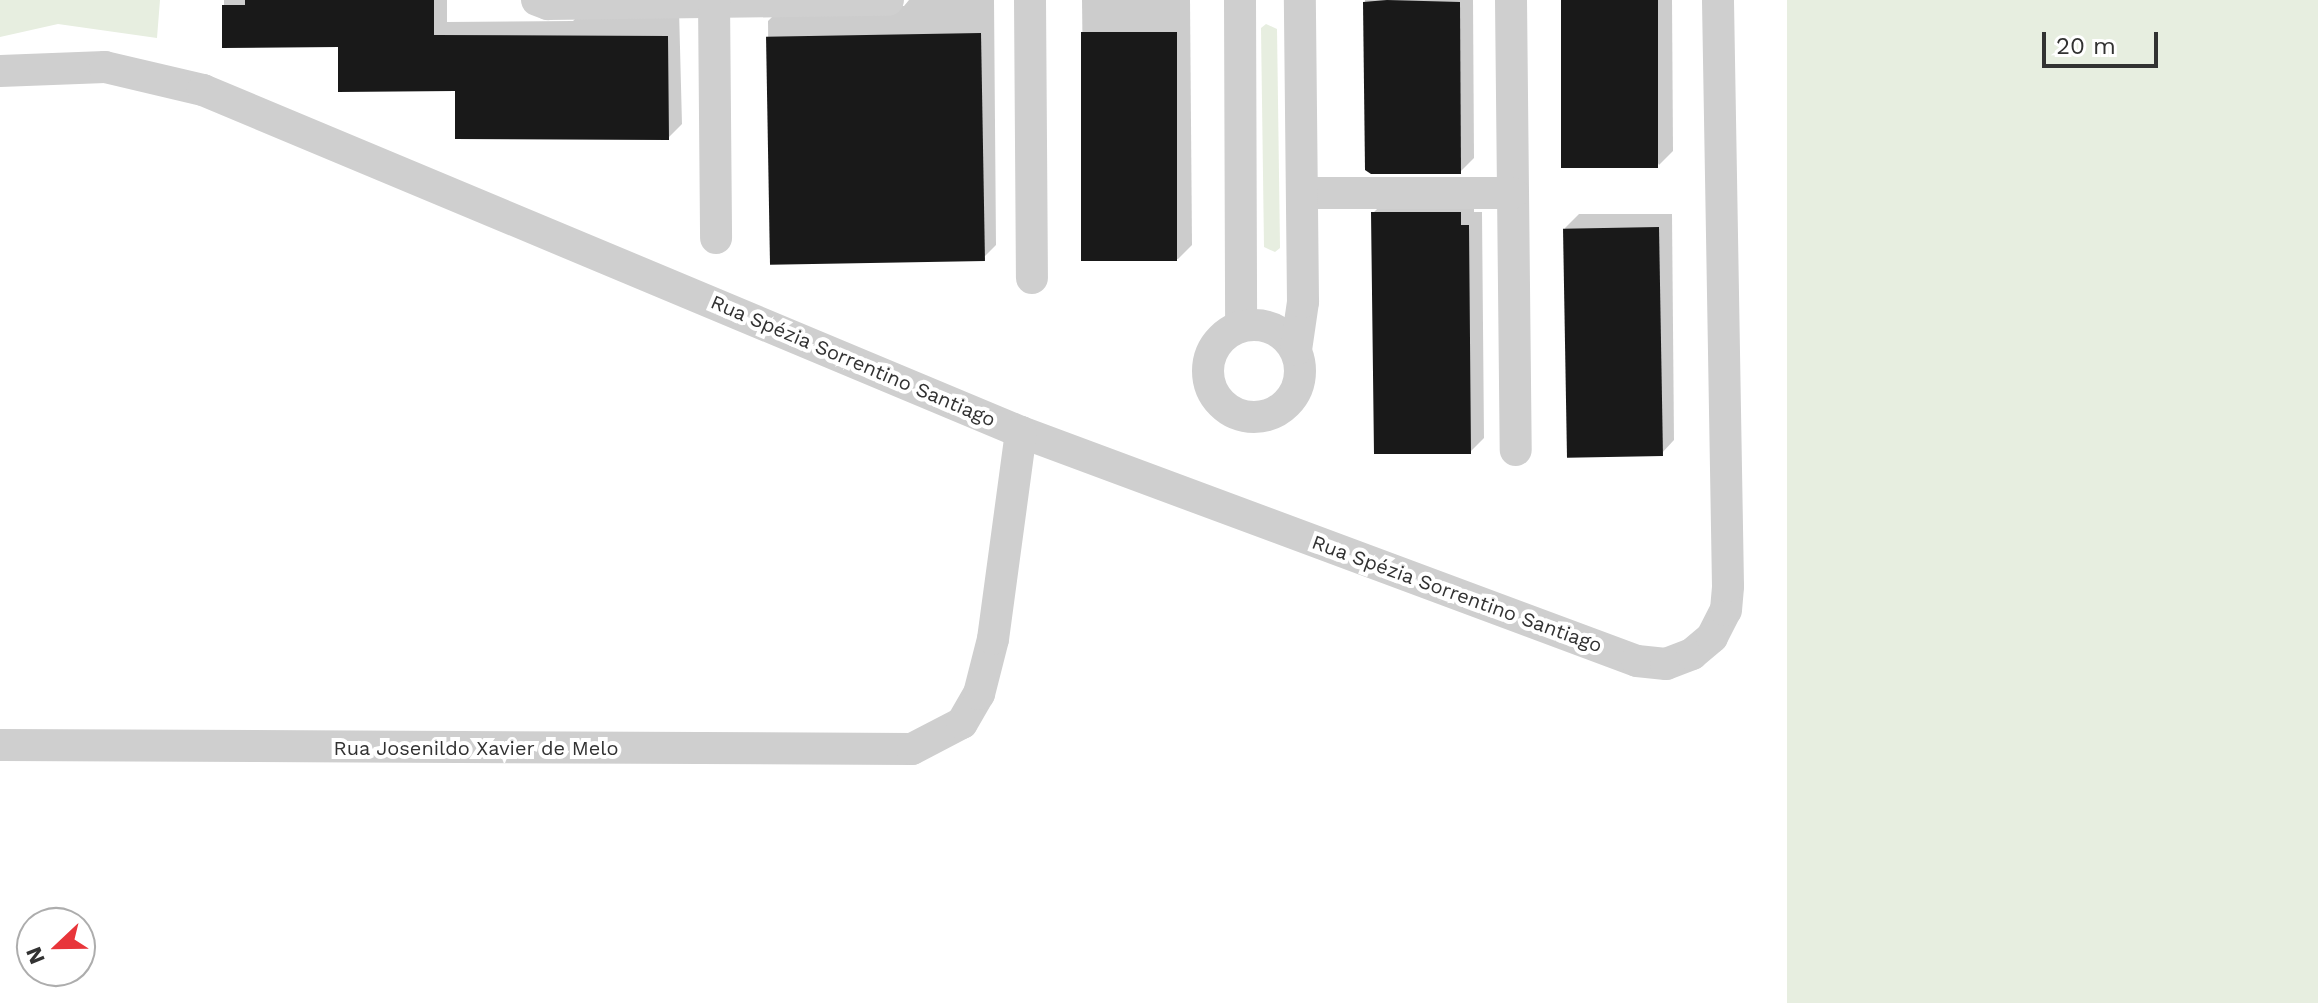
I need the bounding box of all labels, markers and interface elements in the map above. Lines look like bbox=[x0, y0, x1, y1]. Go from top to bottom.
scale bar bbox=[2046, 16, 2162, 66]
text: 20 m bbox=[2056, 32, 2116, 60]
street label: Rua Spézia Sorrentino Santiago bbox=[707, 290, 999, 432]
street label: Rua Spézia Sorrentino Santiago bbox=[1308, 530, 1606, 658]
street label: Rua Josenildo Xavier de Melo bbox=[333, 736, 619, 760]
north arrow bbox=[16, 907, 96, 987]
text: N bbox=[20, 943, 50, 968]

